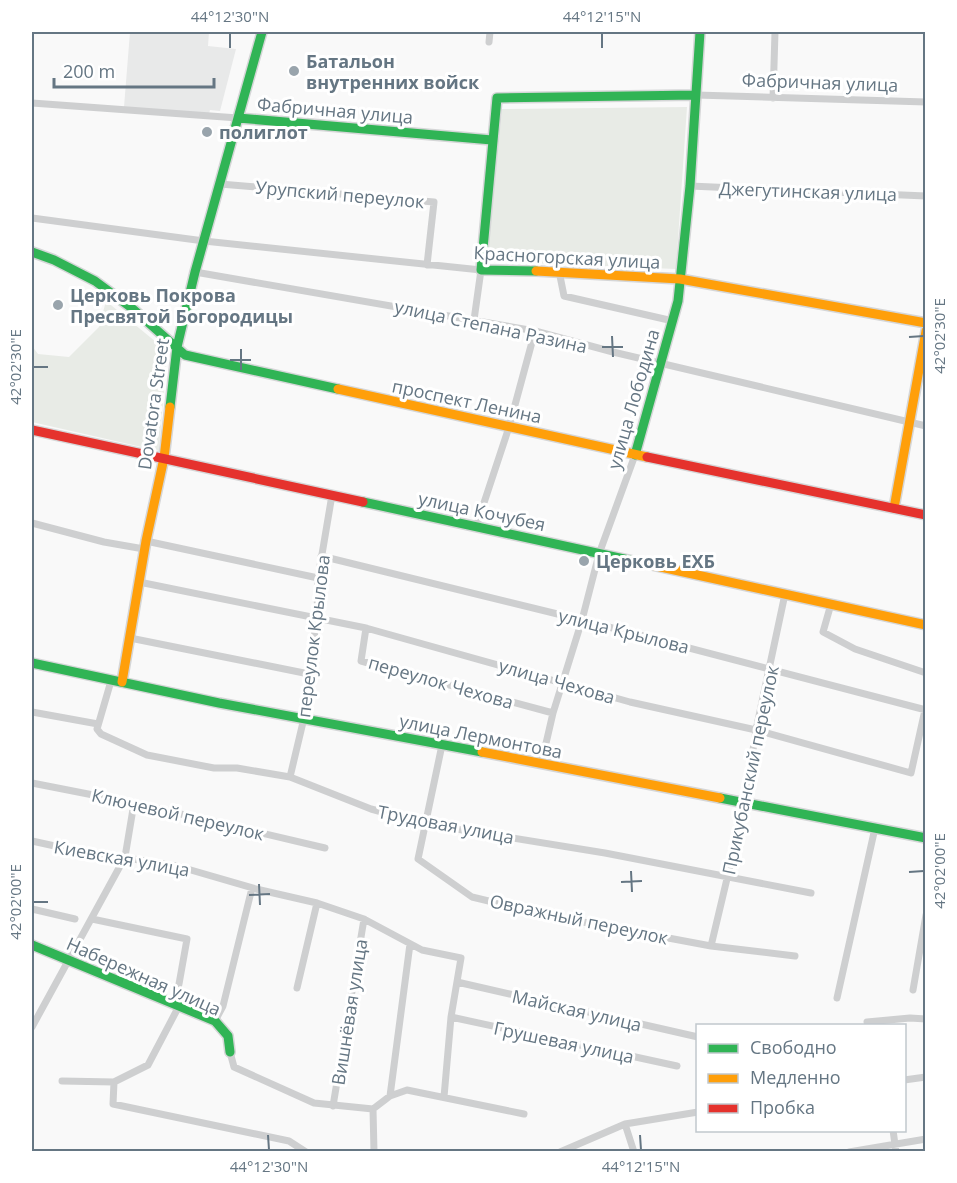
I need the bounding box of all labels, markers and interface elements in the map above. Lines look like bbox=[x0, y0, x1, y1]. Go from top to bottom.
text: 44°12'30"N bbox=[191, 6, 269, 26]
text: 44°12'15"N bbox=[563, 6, 641, 26]
place label: Батальон внутренних войск bbox=[306, 49, 480, 94]
scale bar bbox=[54, 51, 214, 89]
text: 200 m bbox=[63, 59, 115, 83]
marker: Батальон внутренних войск bbox=[287, 64, 301, 78]
street label: Фабричная улица bbox=[741, 67, 899, 97]
street label: Фабричная улица bbox=[256, 91, 414, 129]
place label: полиглот bbox=[219, 120, 308, 144]
marker: полиглот bbox=[200, 125, 214, 139]
street label: Урупский переулок bbox=[254, 175, 426, 213]
street label: Джегутинская улица bbox=[718, 176, 898, 206]
street label: Красногорская улица bbox=[473, 240, 661, 274]
place label: Церковь Покрова Пресвятой Богородицы bbox=[70, 283, 293, 328]
street label: улица Степана Разина bbox=[393, 294, 589, 358]
marker: Церковь Покрова Пресвятой Богородицы bbox=[51, 298, 65, 312]
text: 42°02'30"E bbox=[929, 298, 949, 374]
street label: улица Лободина bbox=[601, 326, 665, 472]
text: 42°02'30"E bbox=[5, 329, 25, 405]
street label: Dovatora Street bbox=[132, 337, 174, 471]
street label: проспект Ленина bbox=[390, 373, 544, 429]
street label: улица Кочубея bbox=[416, 486, 548, 536]
place label: Церковь ЕХБ bbox=[596, 549, 715, 573]
street label: переулок Крылова bbox=[291, 553, 335, 719]
marker: Церковь ЕХБ bbox=[577, 554, 591, 568]
street label: улица Крылова bbox=[556, 603, 692, 659]
street label: переулок Чехова bbox=[366, 650, 516, 714]
street label: улица Чехова bbox=[496, 653, 618, 709]
street label: Прикубанский переулок bbox=[716, 663, 784, 877]
street label: улица Лермонтова bbox=[397, 708, 565, 764]
street label: Ключевой переулок bbox=[89, 782, 267, 846]
street label: Трудовая улица bbox=[376, 799, 516, 849]
text: 42°02'00"E bbox=[929, 833, 949, 909]
street label: Киевская улица bbox=[52, 834, 192, 882]
text: 42°02'00"E bbox=[5, 864, 25, 940]
street label: Овражный переулок bbox=[488, 888, 671, 950]
street label: Набережная улица bbox=[63, 931, 225, 1021]
street label: Вишнёвая улица bbox=[326, 937, 372, 1087]
street label: Майская улица bbox=[510, 983, 644, 1037]
street label: Грушевая улица bbox=[492, 1015, 636, 1069]
legend bbox=[696, 1024, 906, 1132]
text: Свободно bbox=[750, 1035, 837, 1059]
text: Медленно bbox=[750, 1065, 841, 1089]
text: Пробка bbox=[750, 1095, 815, 1119]
text: 44°12'30"N bbox=[230, 1156, 308, 1176]
text: 44°12'15"N bbox=[602, 1156, 680, 1176]

